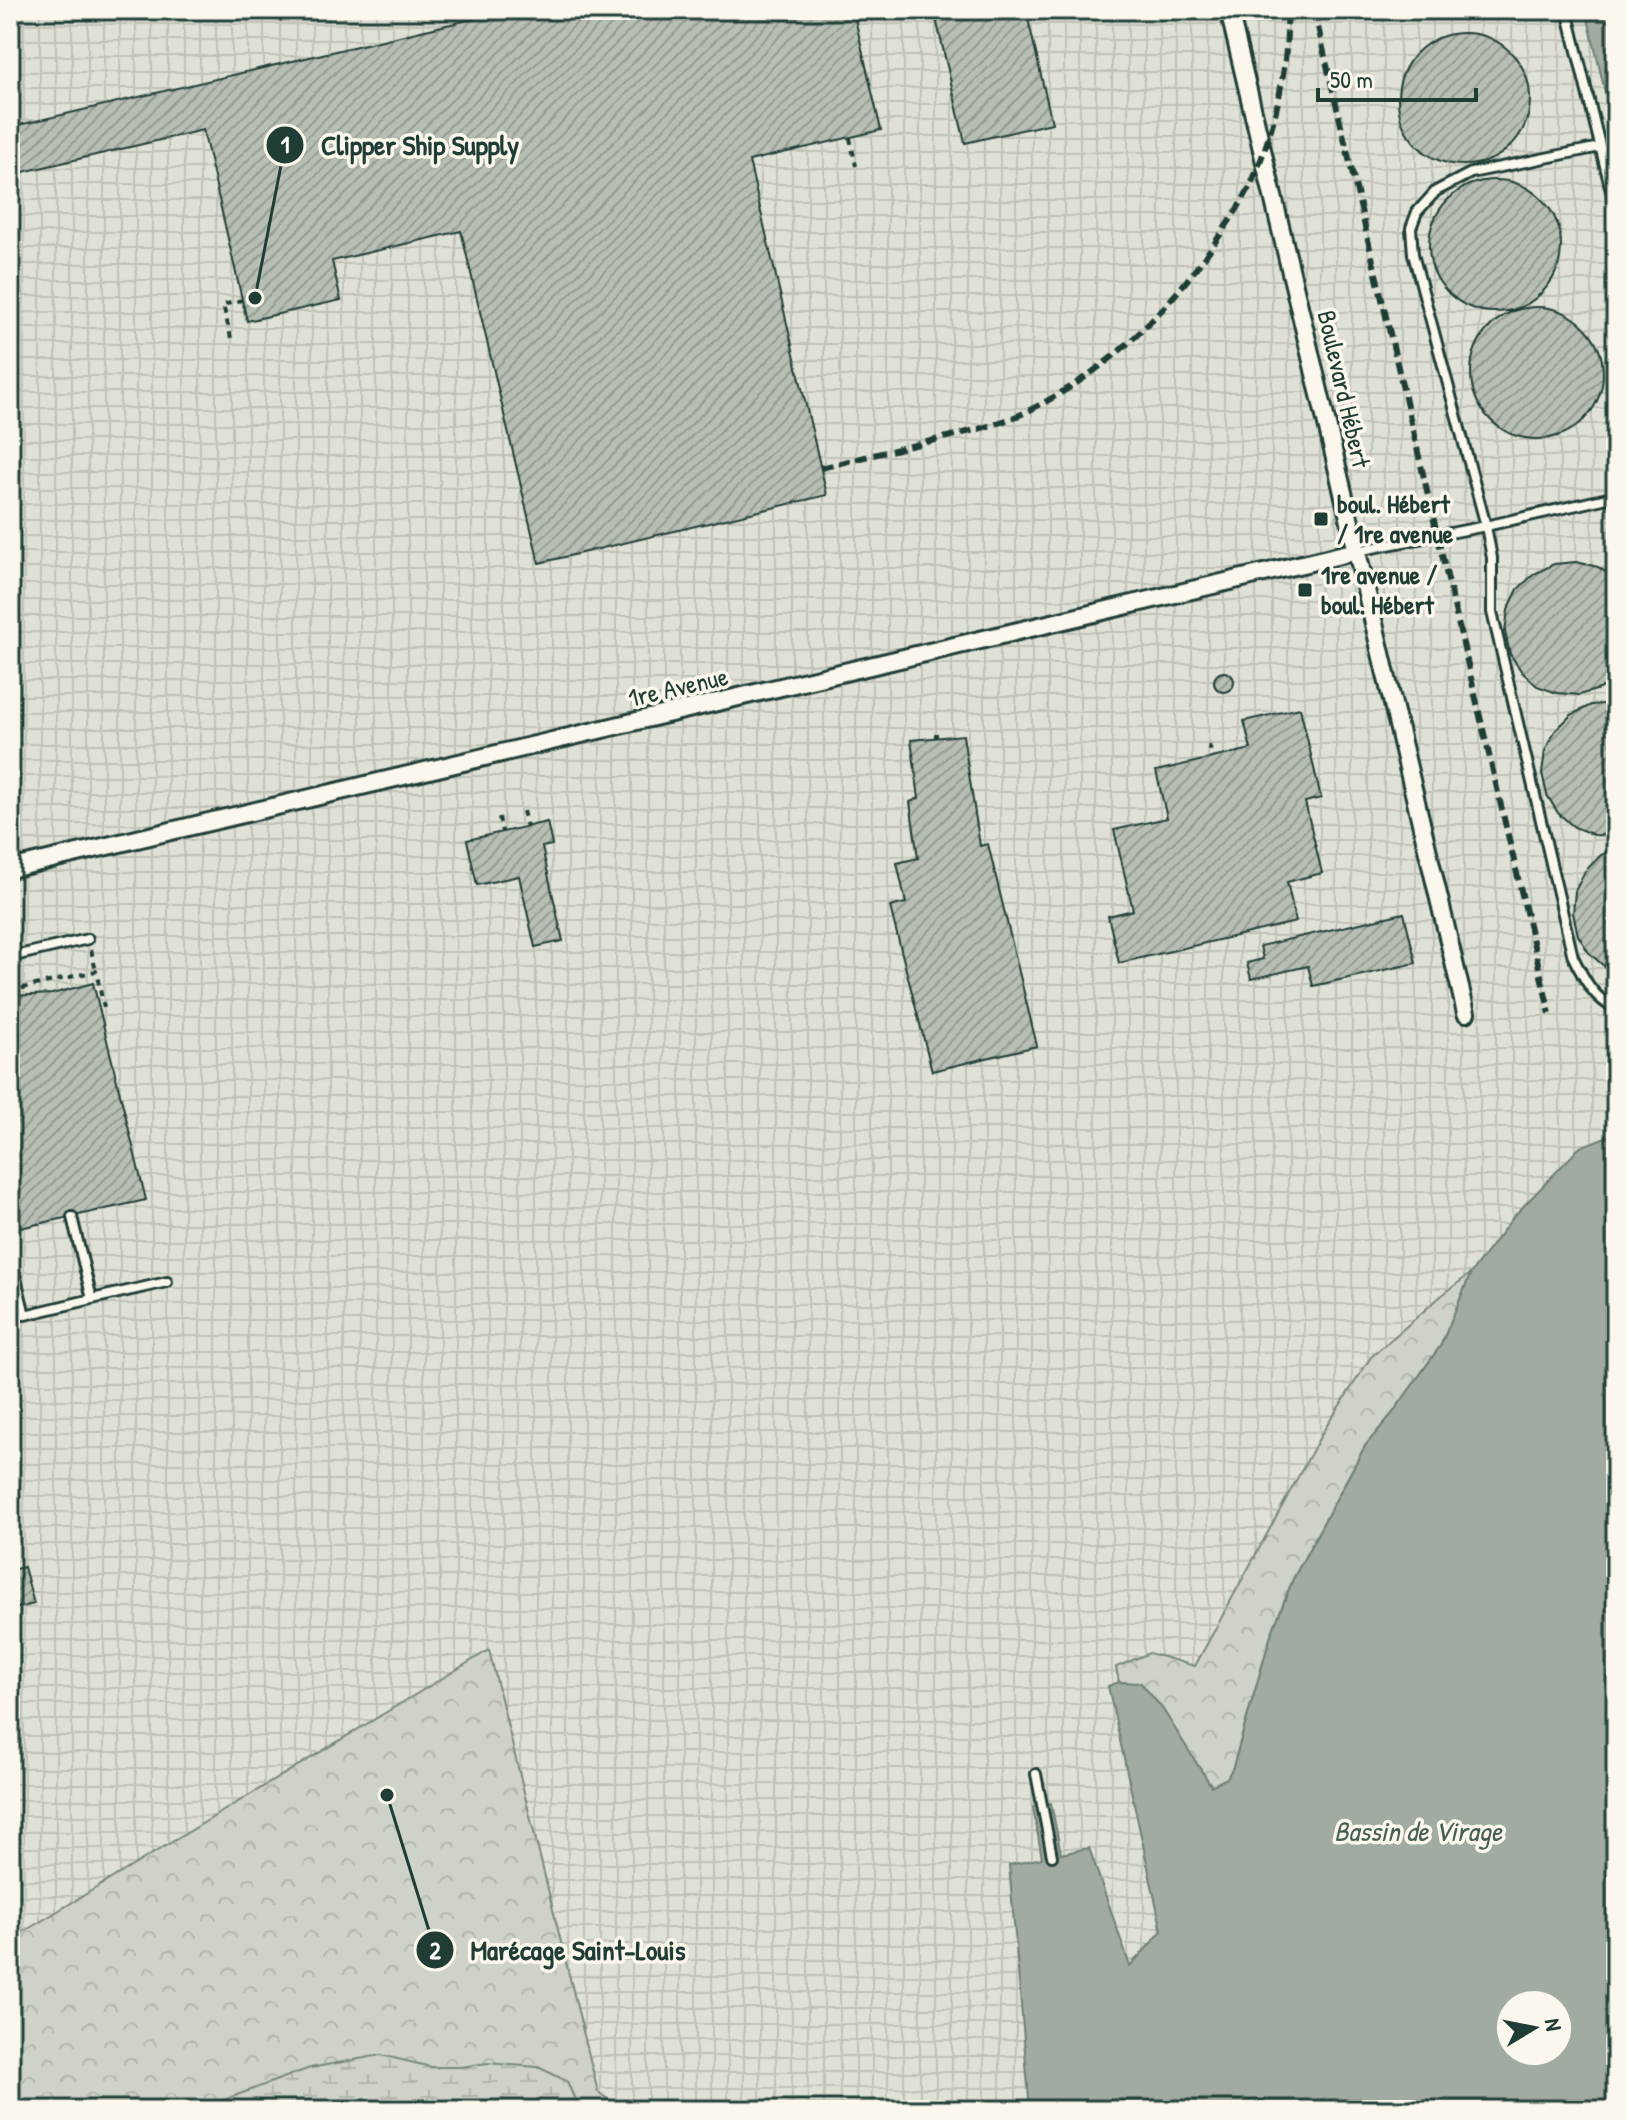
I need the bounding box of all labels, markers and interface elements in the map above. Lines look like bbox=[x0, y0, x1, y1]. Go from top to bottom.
scale bar bbox=[1318, 52, 1476, 102]
text: 50 m bbox=[1330, 63, 1373, 95]
callout: Clipper Ship Supply bbox=[265, 119, 535, 171]
text: Clipper Ship Supply bbox=[321, 126, 519, 165]
text: 1 bbox=[281, 128, 290, 160]
street label: Boulevard Hébert bbox=[1309, 307, 1380, 472]
place label: boul. Hébert / 1re avenue bbox=[1337, 486, 1454, 551]
marker: boul. Hébert / 1re avenue bbox=[1312, 510, 1330, 528]
place label: 1re avenue / boul. Hébert bbox=[1321, 557, 1437, 622]
marker: 1re avenue / boul. Hébert bbox=[1296, 581, 1314, 599]
street label: 1re Avenue bbox=[624, 658, 731, 715]
water label: Bassin de Virage bbox=[1334, 1812, 1504, 1850]
callout: Marécage Saint-Louis bbox=[415, 1924, 702, 1976]
text: Marécage Saint-Louis bbox=[470, 1931, 686, 1970]
text: 2 bbox=[429, 1934, 441, 1966]
north arrow bbox=[1494, 1988, 1574, 2068]
text: N bbox=[1538, 2016, 1570, 2033]

